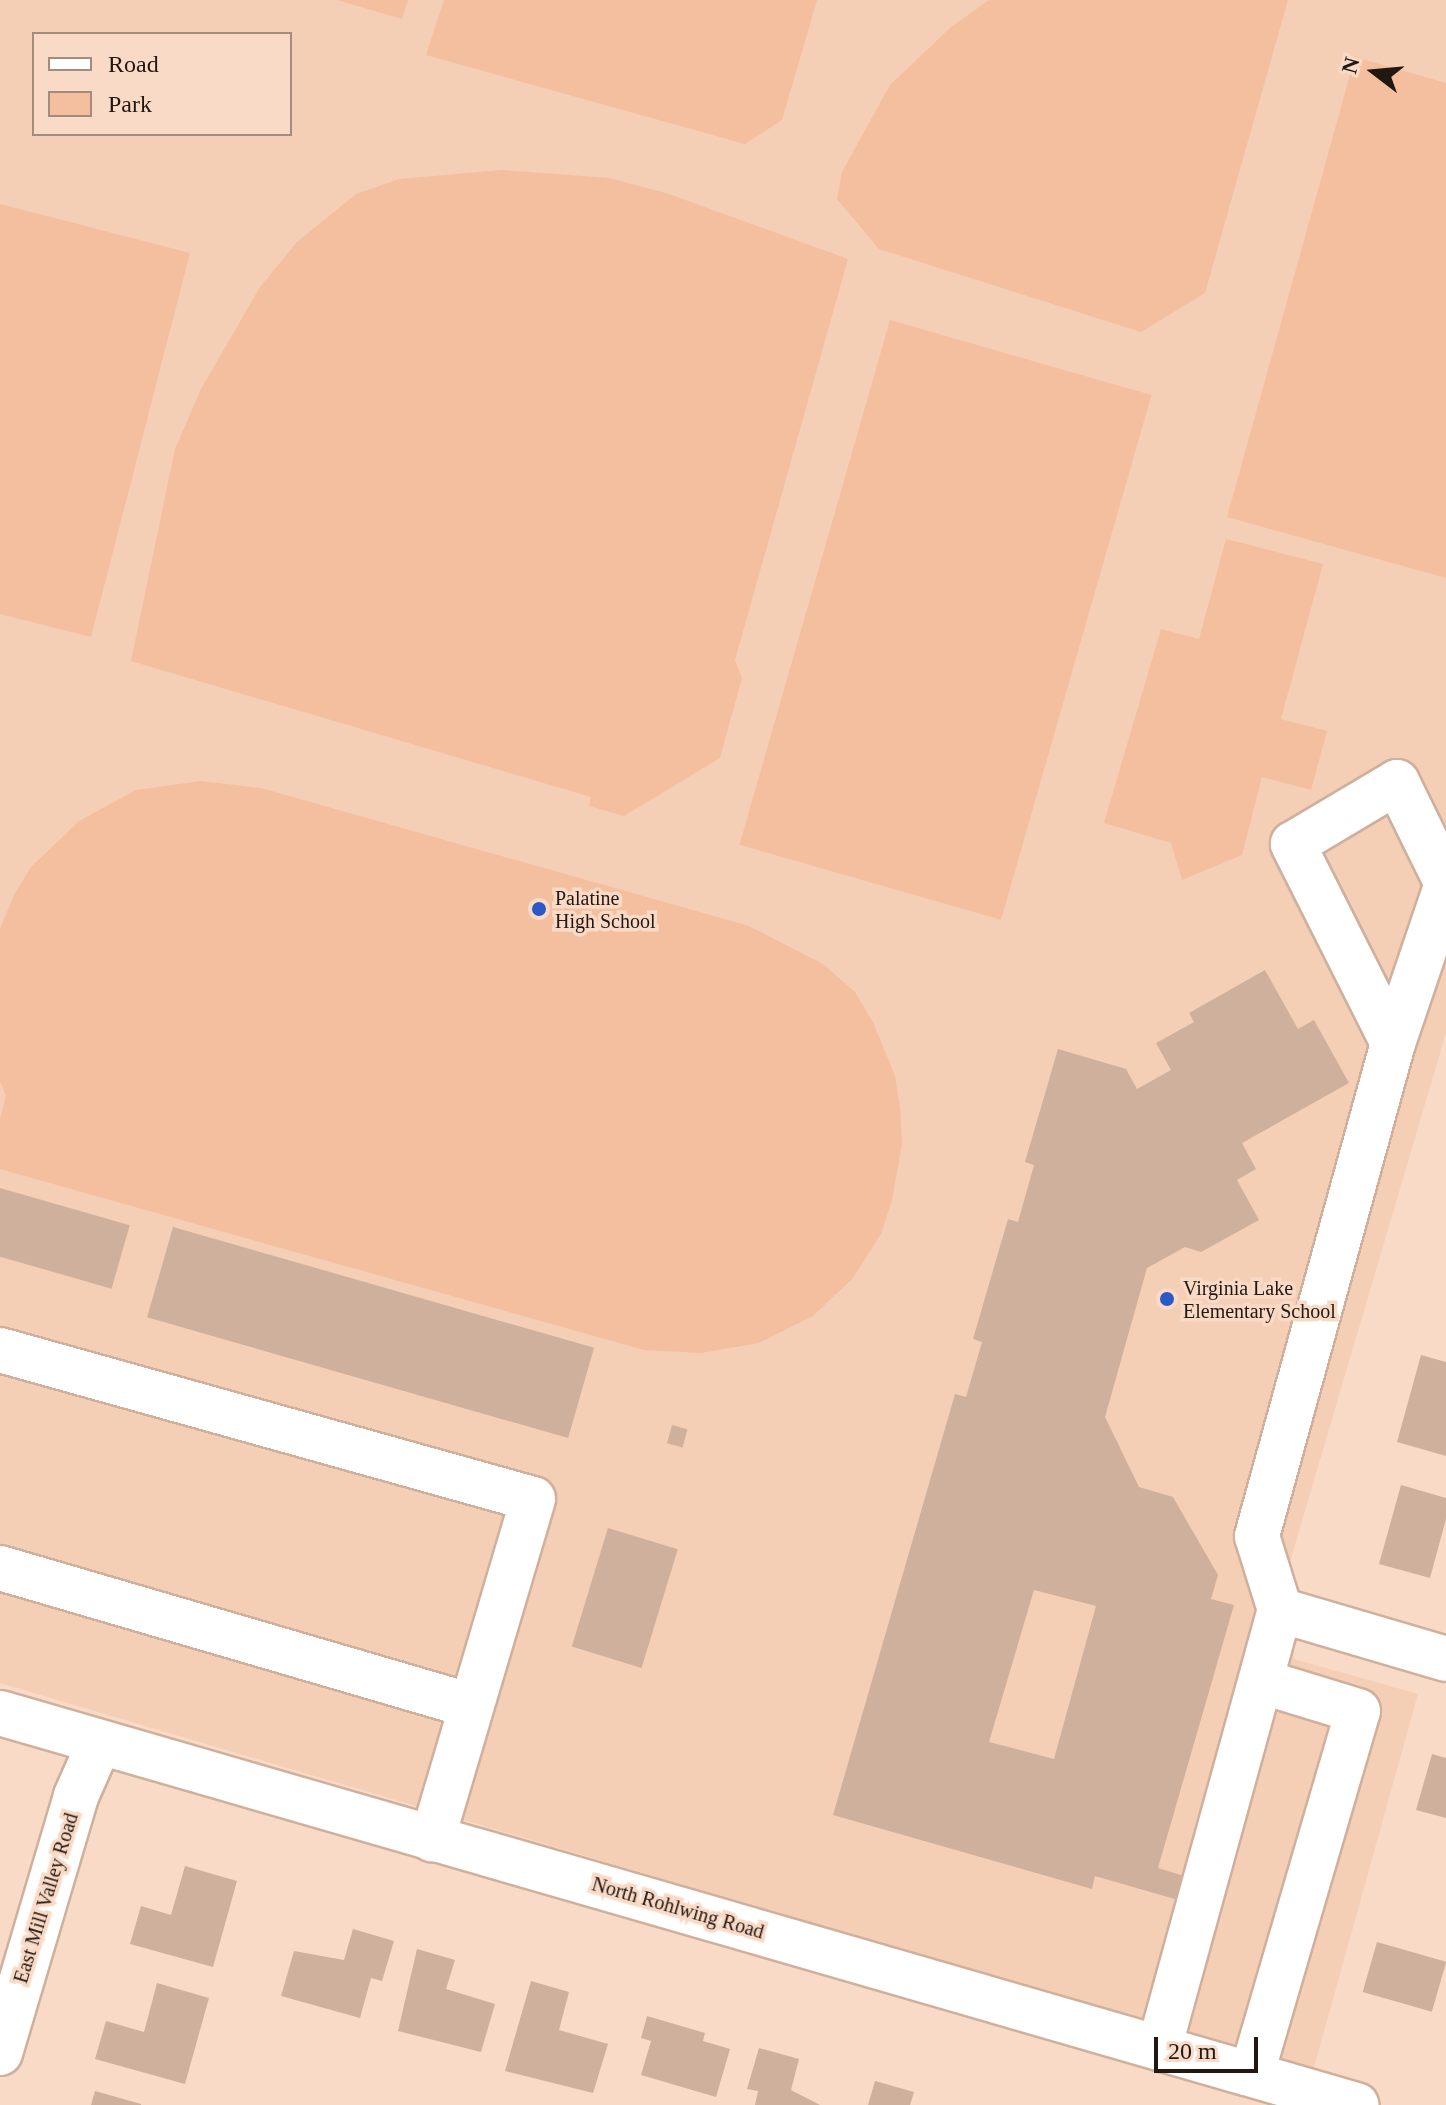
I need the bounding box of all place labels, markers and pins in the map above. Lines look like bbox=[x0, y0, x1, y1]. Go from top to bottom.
place label: Palatine High School bbox=[555, 886, 656, 933]
marker: Palatine High School bbox=[530, 900, 548, 918]
place label: Virginia Lake Elementary School bbox=[1183, 1276, 1336, 1323]
marker: Virginia Lake Elementary School bbox=[1158, 1290, 1176, 1308]

